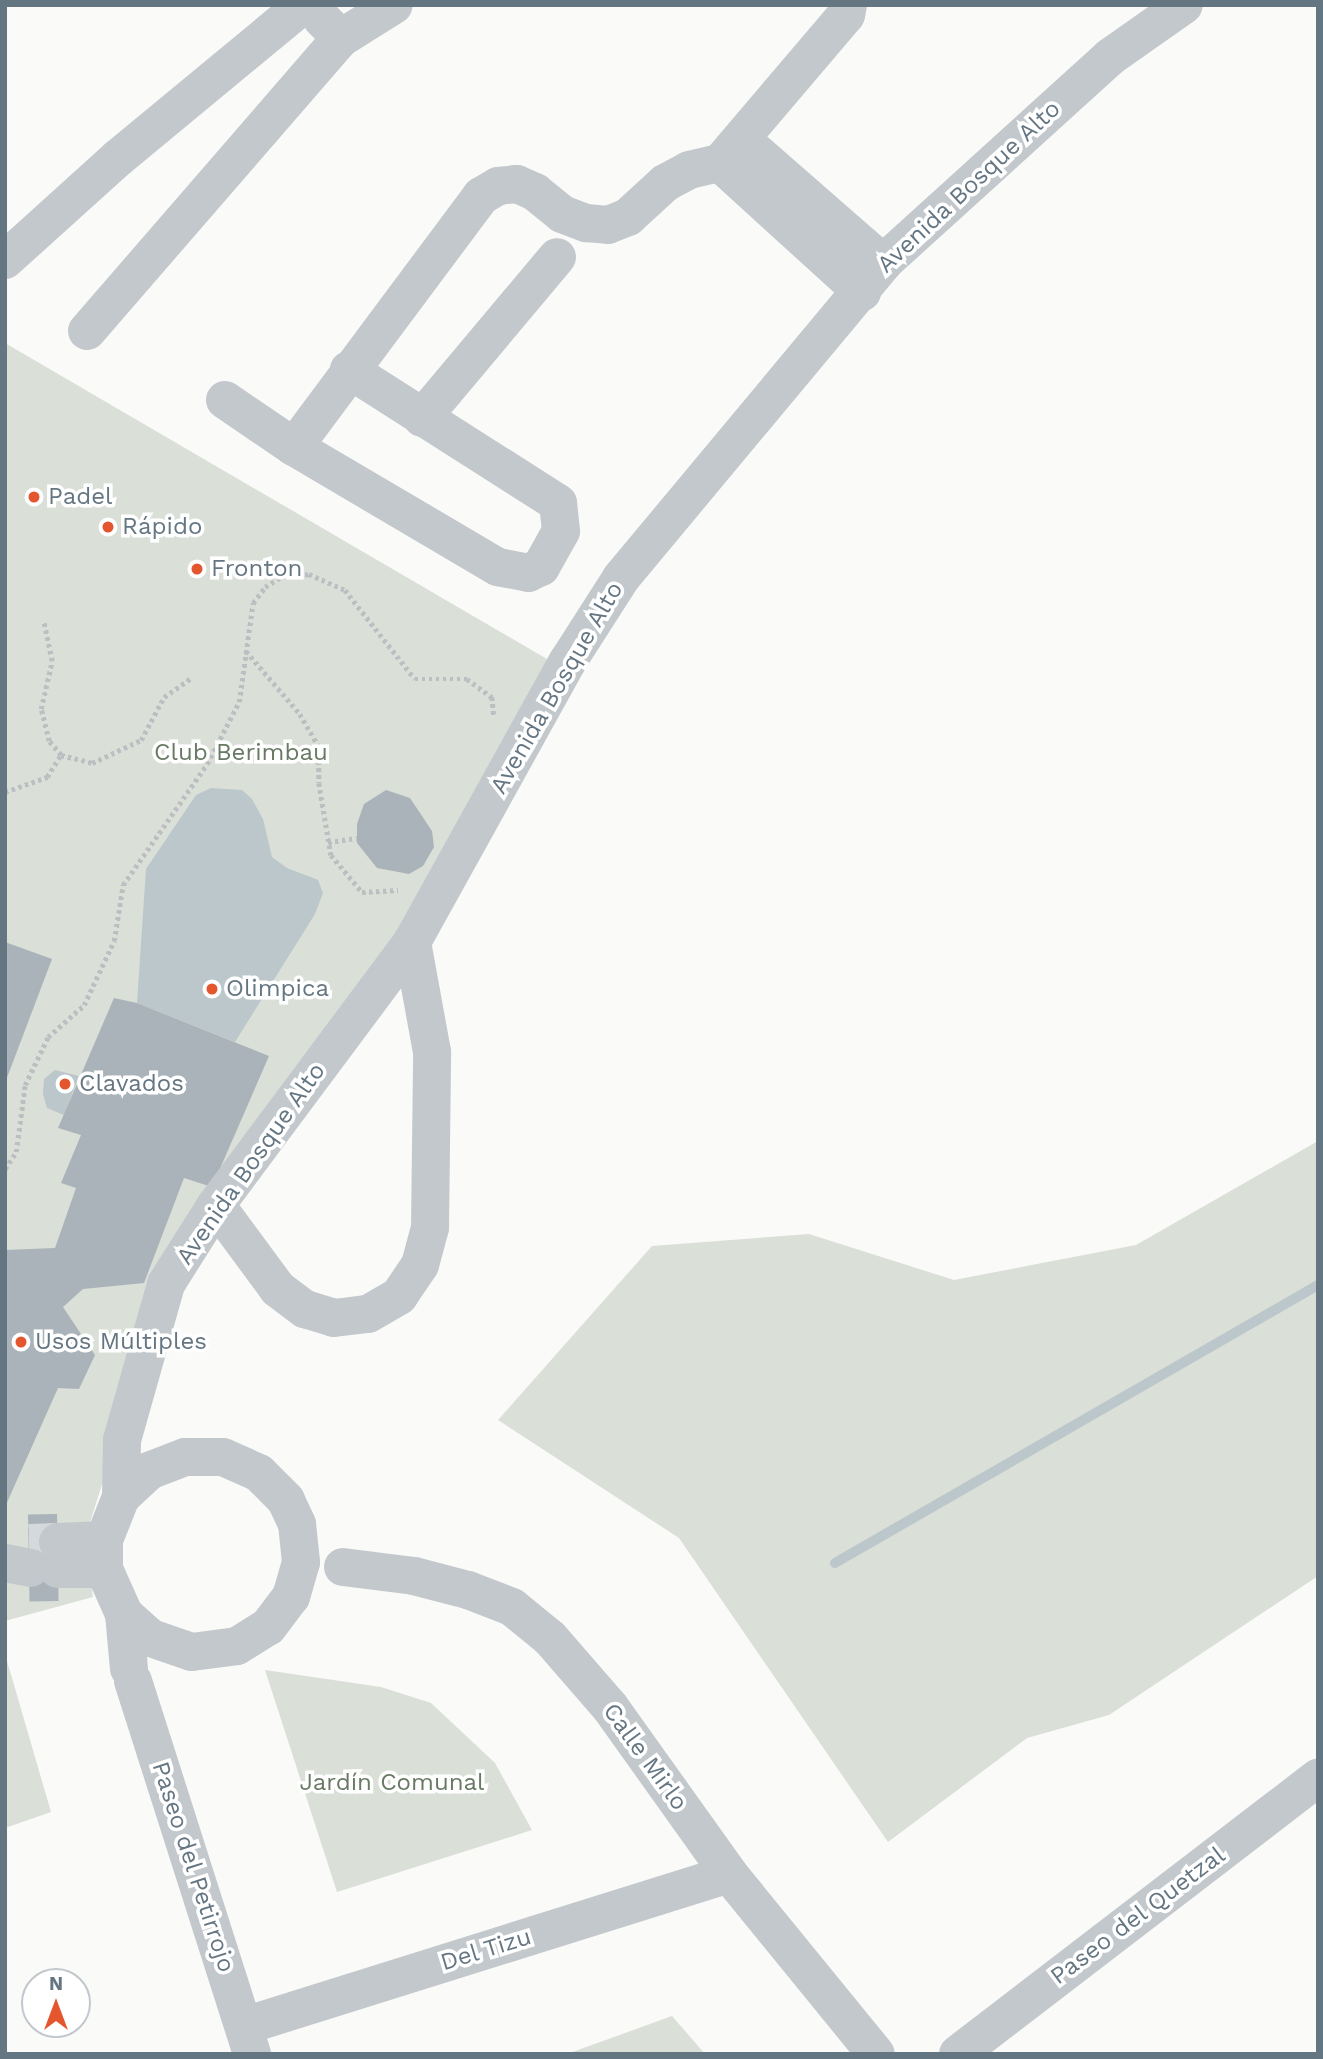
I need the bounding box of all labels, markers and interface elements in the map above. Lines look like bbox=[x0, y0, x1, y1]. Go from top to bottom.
street label: Avenida Bosque Alto bbox=[871, 94, 1067, 280]
place label: Padel bbox=[48, 483, 112, 511]
marker: Padel bbox=[26, 489, 42, 505]
place label: Rápido bbox=[122, 513, 202, 541]
marker: Rápido bbox=[100, 519, 116, 535]
place label: Fronton bbox=[211, 555, 302, 583]
marker: Fronton bbox=[189, 561, 205, 577]
street label: Avenida Bosque Alto bbox=[484, 576, 630, 800]
park label: Club Berimbau bbox=[154, 739, 328, 767]
place label: Olimpica bbox=[226, 975, 329, 1003]
marker: Olimpica bbox=[204, 981, 220, 997]
street label: Avenida Bosque Alto bbox=[170, 1057, 332, 1271]
place label: Clavados bbox=[79, 1070, 184, 1098]
marker: Clavados bbox=[57, 1076, 73, 1092]
place label: Usos Múltiples bbox=[35, 1328, 207, 1356]
marker: Usos Múltiples bbox=[13, 1334, 29, 1350]
street label: Calle Mirlo bbox=[597, 1698, 693, 1816]
street label: Paseo del Petirrojo bbox=[145, 1758, 241, 1976]
park label: Jardín Comunal bbox=[300, 1769, 484, 1797]
street label: Paseo del Quetzal bbox=[1045, 1841, 1231, 1991]
street label: Del Tizu bbox=[436, 1922, 536, 1978]
north arrow bbox=[21, 1968, 91, 2038]
text: N bbox=[49, 1972, 63, 1995]

